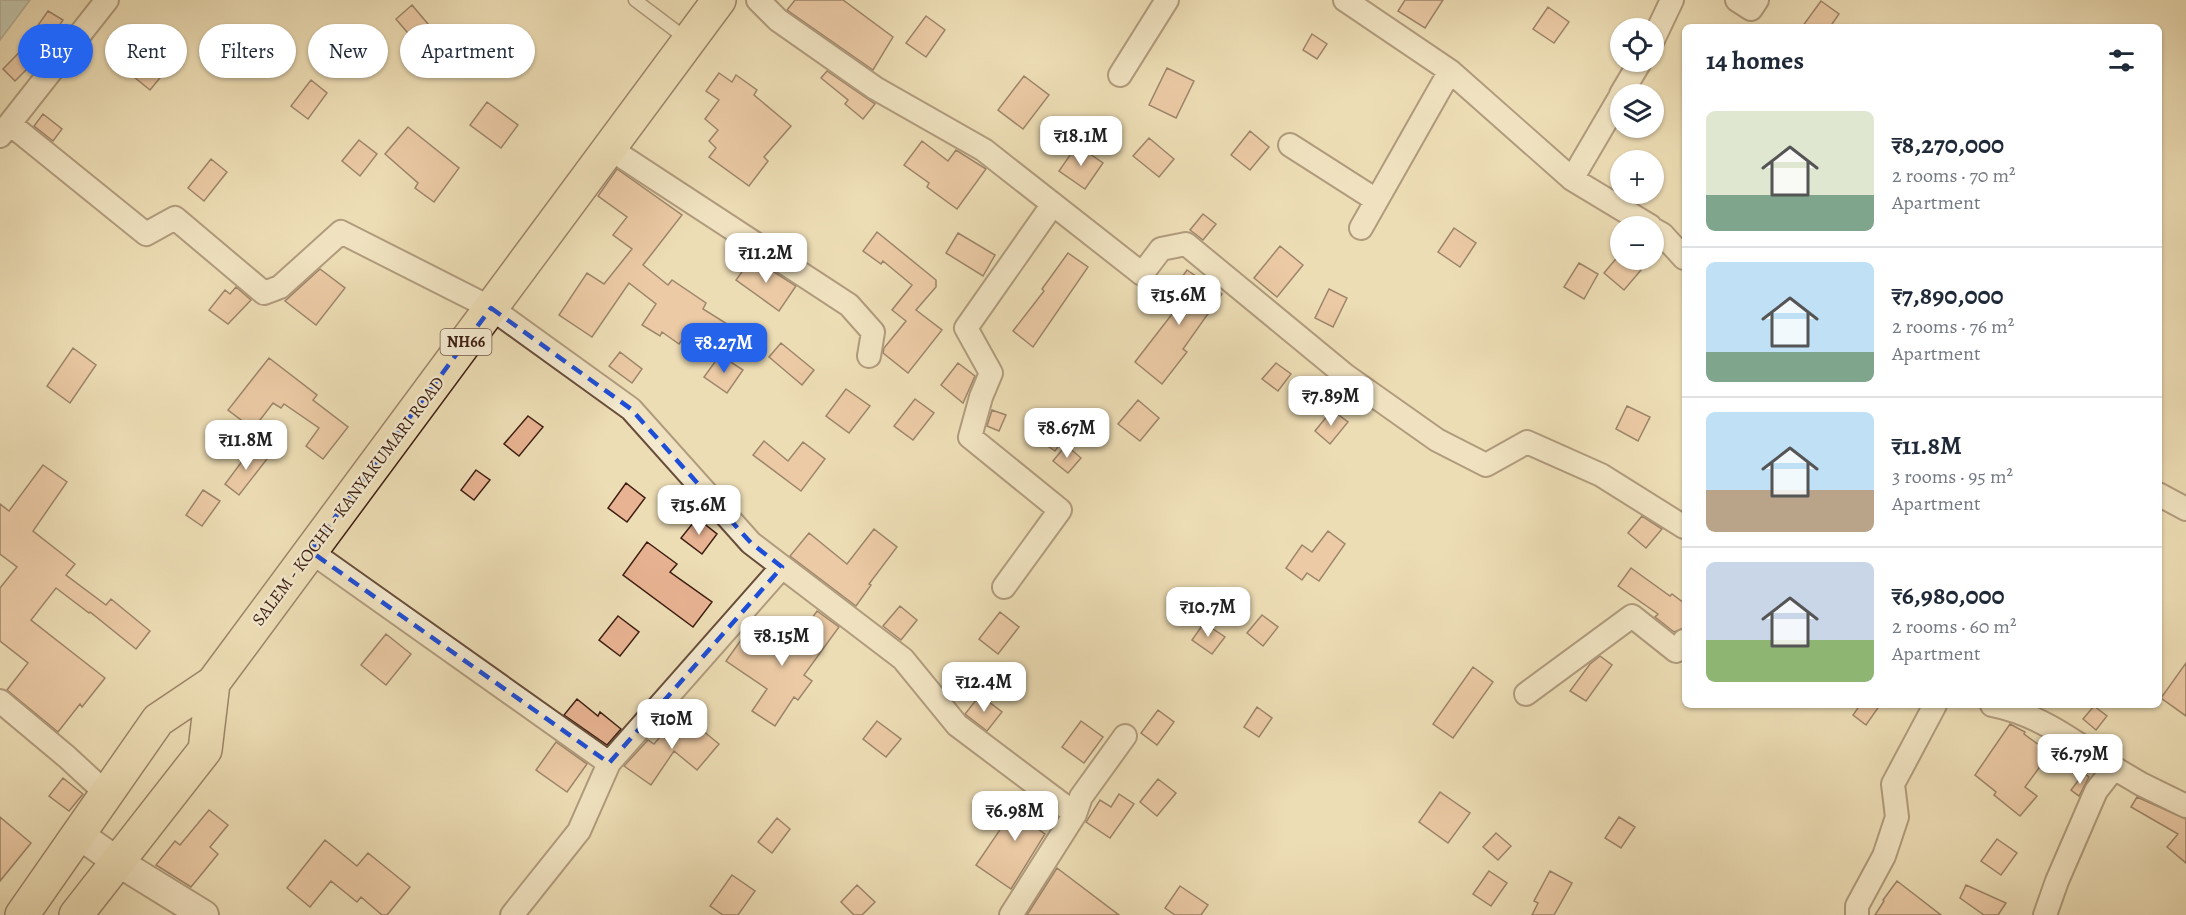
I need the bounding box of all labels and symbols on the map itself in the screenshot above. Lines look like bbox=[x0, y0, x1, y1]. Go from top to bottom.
pin: ₹18.1M bbox=[1032, 116, 1130, 167]
pin: ₹11.2M bbox=[717, 233, 815, 284]
pin: ₹15.6M bbox=[1130, 275, 1228, 326]
pin: ₹8.27M bbox=[675, 323, 773, 374]
road number: NH66 bbox=[440, 329, 492, 355]
street label: SALEM - KOCHI - KANYAKUMARI ROAD bbox=[246, 371, 450, 631]
pin: ₹7.89M bbox=[1282, 376, 1380, 427]
pin: ₹8.67M bbox=[1018, 408, 1116, 459]
pin: ₹11.8M bbox=[197, 420, 295, 471]
pin: ₹15.6M bbox=[650, 485, 748, 536]
pin: ₹10.7M bbox=[1159, 587, 1257, 638]
pin: ₹8.15M bbox=[733, 616, 831, 667]
pin: ₹12.4M bbox=[935, 662, 1033, 713]
pin: ₹10M bbox=[636, 699, 708, 750]
pin: ₹6.79M bbox=[2031, 734, 2129, 785]
pin: ₹6.98M bbox=[966, 791, 1064, 842]

